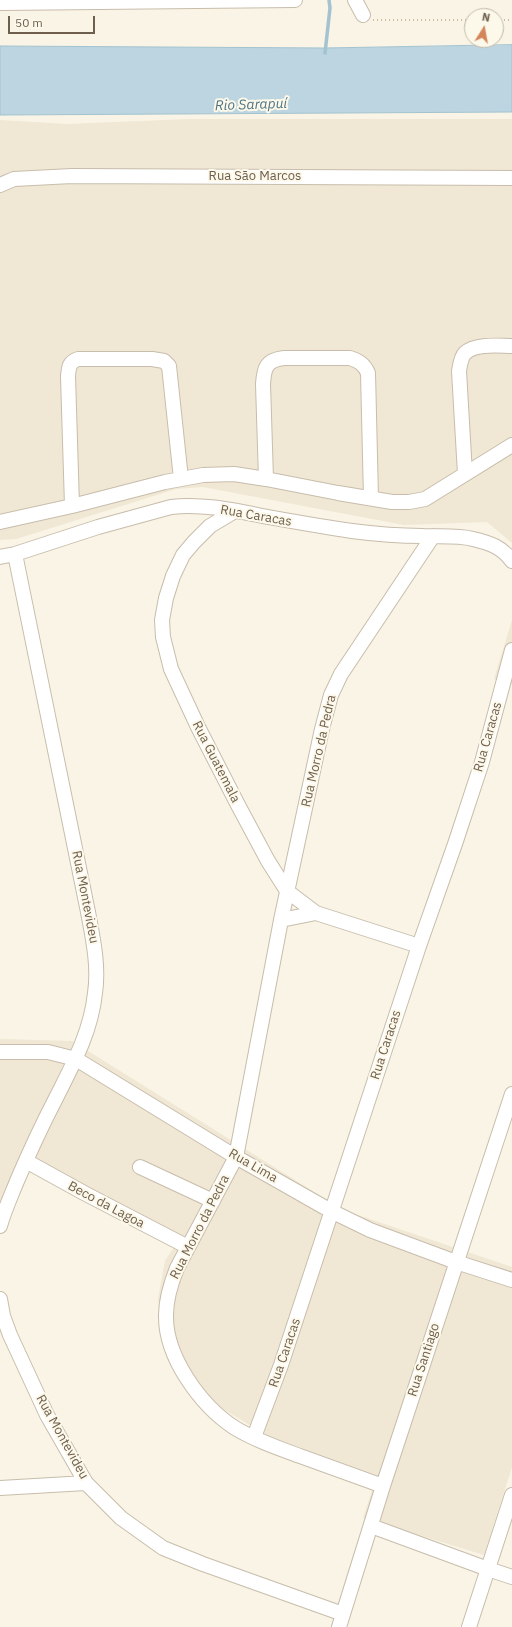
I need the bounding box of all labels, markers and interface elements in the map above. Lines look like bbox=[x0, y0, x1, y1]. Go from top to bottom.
scale bar bbox=[10, 8, 97, 34]
north arrow bbox=[464, 8, 504, 48]
text: N bbox=[481, 10, 491, 25]
text: 50 m bbox=[15, 15, 43, 30]
water label: Rio Sarapuí bbox=[215, 95, 287, 115]
street label: Rua Sāo Marcos bbox=[209, 168, 301, 184]
street label: Rua Caracas bbox=[219, 502, 293, 530]
street label: Rua Morro da Pedra bbox=[298, 693, 340, 809]
street label: Rua Caracas bbox=[471, 700, 505, 774]
street label: Rua Guatemala bbox=[189, 719, 243, 805]
street label: Rua Montevideu bbox=[68, 849, 102, 945]
street label: Rua Caracas bbox=[367, 1008, 405, 1082]
street label: Rua Lima bbox=[226, 1146, 280, 1186]
street label: Rua Morro da Pedra bbox=[167, 1172, 233, 1282]
street label: Beco da Lagoa bbox=[65, 1178, 147, 1232]
street label: Rua Caracas bbox=[266, 1316, 304, 1390]
street label: Rua Santiago bbox=[405, 1321, 443, 1399]
street label: Rua Montevideu bbox=[32, 1392, 92, 1482]

